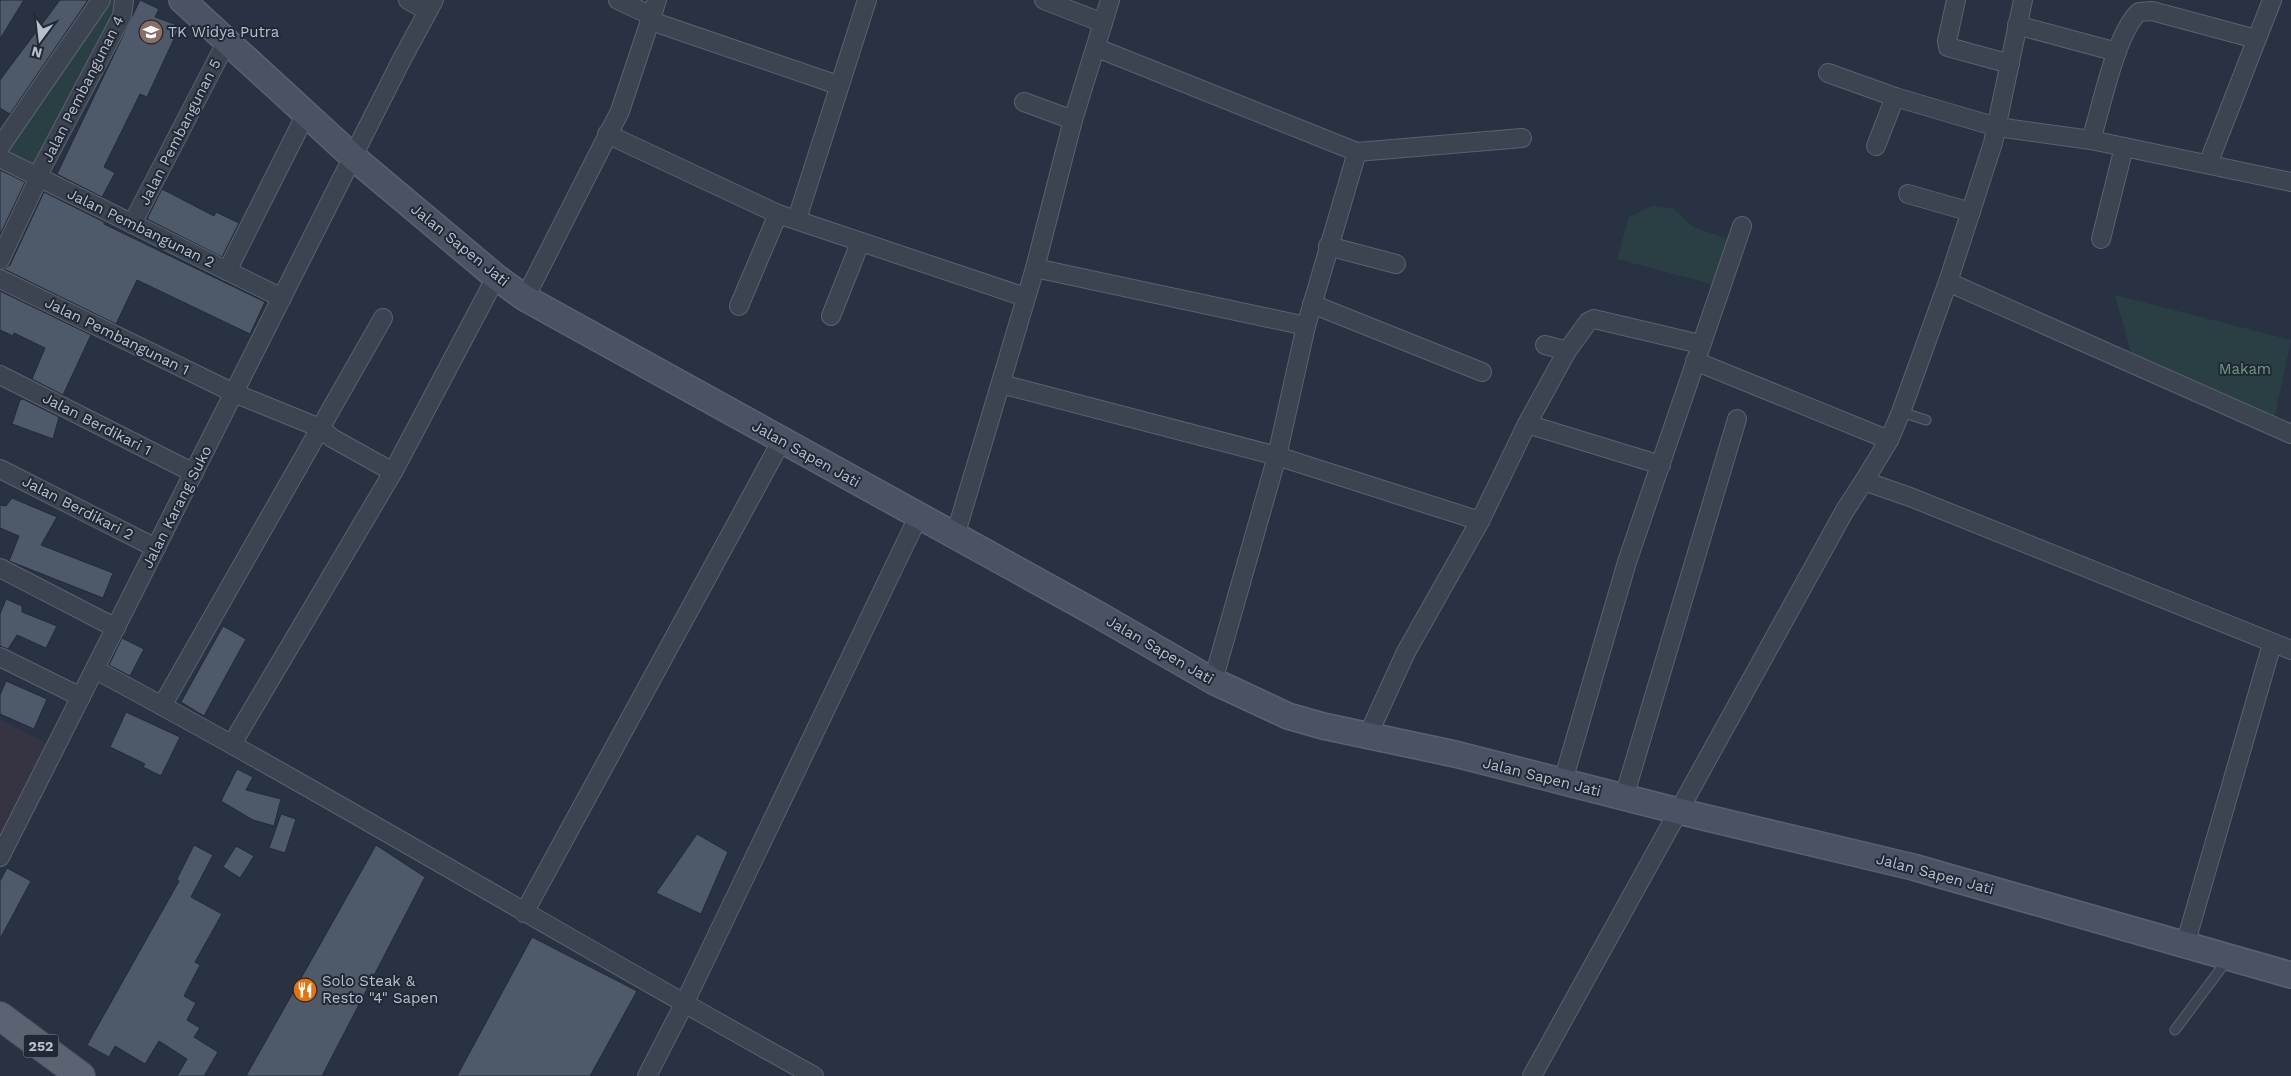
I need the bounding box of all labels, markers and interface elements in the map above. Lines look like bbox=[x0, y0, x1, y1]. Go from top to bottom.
street label: Jalan Pembangunan 4 bbox=[38, 13, 128, 165]
north arrow bbox=[15, 15, 65, 65]
school or university icon: TK Widya Putra bbox=[138, 19, 164, 45]
place label: TK Widya Putra bbox=[168, 23, 280, 41]
text: N bbox=[30, 43, 44, 62]
street label: Jalan Pembangunan 5 bbox=[135, 56, 225, 208]
street label: Jalan Pembangunan 2 bbox=[64, 185, 218, 271]
street label: Jalan Sapen Jati bbox=[407, 200, 513, 290]
street label: Jalan Pembangunan 1 bbox=[42, 293, 192, 379]
park label: Makam bbox=[2219, 360, 2271, 378]
street label: Jalan Berdikari 1 bbox=[40, 389, 154, 459]
street label: Jalan Sapen Jati bbox=[749, 417, 863, 491]
street label: Jalan Karang Suko bbox=[138, 443, 216, 571]
street label: Jalan Berdikari 2 bbox=[19, 472, 137, 544]
street label: Jalan Sapen Jati bbox=[1103, 612, 1217, 688]
street label: Jalan Sapen Jati bbox=[1481, 754, 1603, 800]
street label: Jalan Sapen Jati bbox=[1874, 850, 1996, 898]
place label: Solo Steak & Resto "4" Sapen bbox=[322, 972, 438, 1007]
restaurant icon: Solo Steak & Resto "4" Sapen bbox=[292, 977, 318, 1003]
road number: 252 bbox=[23, 1034, 58, 1058]

